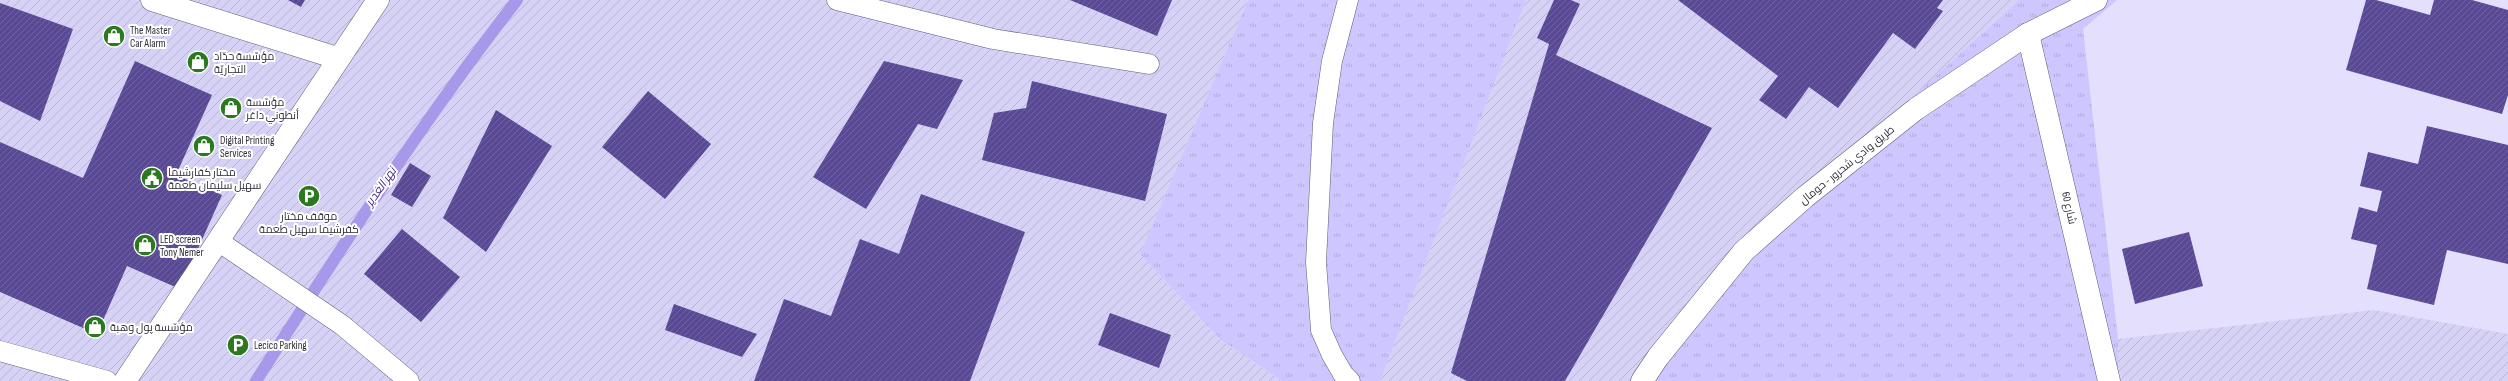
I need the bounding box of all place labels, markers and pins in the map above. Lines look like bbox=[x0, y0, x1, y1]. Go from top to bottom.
shop icon: The Master Car Alarm bbox=[101, 23, 127, 49]
place label: The Master Car Alarm bbox=[130, 24, 171, 50]
shop icon: مؤسّسة حدّاد التجاريّة bbox=[185, 49, 211, 75]
place label: مؤسّسة حدّاد التجاريّة bbox=[214, 50, 274, 76]
shop icon: مؤسّسة أنطوني داغر bbox=[218, 95, 244, 121]
place label: مؤسّسة أنطوني داغر bbox=[245, 96, 299, 124]
shop icon: Digital Printing Services bbox=[191, 133, 217, 159]
place label: Digital Printing Services bbox=[220, 134, 275, 160]
public building icon: مختار كفارشيما سهيل سليمان طعمة bbox=[139, 165, 165, 191]
place label: مختار كفارشيما سهيل سليمان طعمة bbox=[168, 166, 261, 192]
parking icon: موقف مختار كفرشيما سهيل طعمة bbox=[296, 183, 322, 209]
place label: موقف مختار كفرشيما سهيل طعمة bbox=[259, 210, 359, 236]
shop icon: LED screen Tony Nemer bbox=[132, 232, 158, 258]
place label: LED screen Tony Nemer bbox=[160, 233, 204, 259]
shop icon: مؤسّسة پول وهبة bbox=[82, 314, 108, 340]
place label: مؤسّسة پول وهبة bbox=[110, 321, 193, 334]
parking icon: Lecico Parking bbox=[225, 332, 251, 358]
place label: Lecico Parking bbox=[254, 339, 307, 352]

